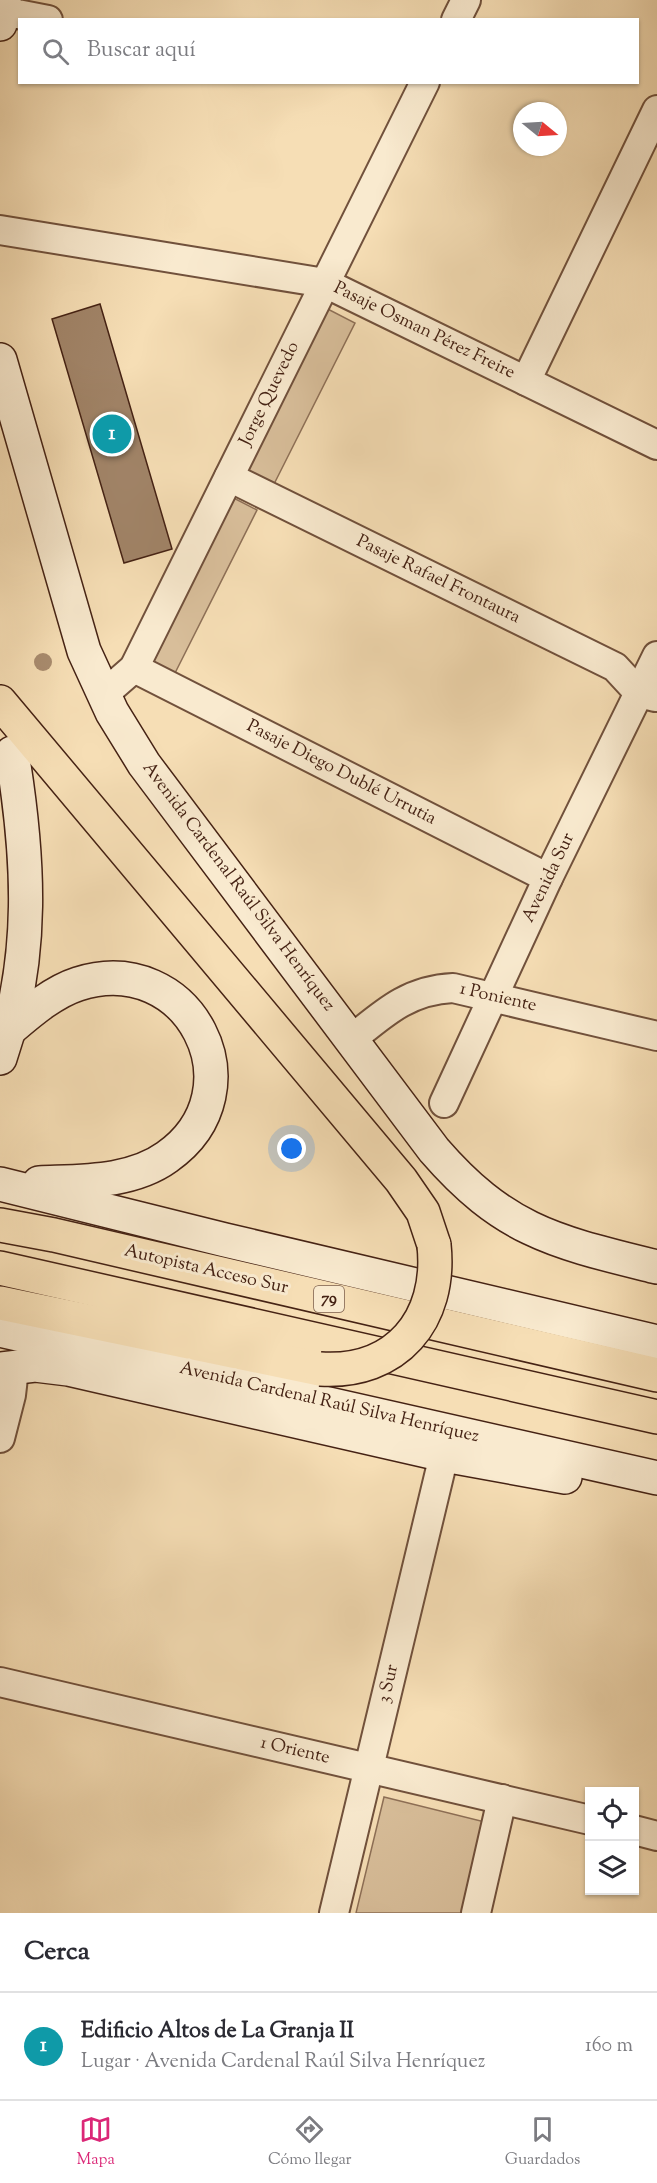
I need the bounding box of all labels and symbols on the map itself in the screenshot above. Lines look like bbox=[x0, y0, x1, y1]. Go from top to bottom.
north arrow bbox=[513, 102, 567, 156]
street label: Pasaje Osman Pérez Freire bbox=[329, 276, 519, 386]
street label: Jorge Quevedo bbox=[233, 337, 307, 452]
pin: 1 bbox=[92, 412, 132, 456]
street label: Pasaje Rafael Frontaura bbox=[352, 529, 524, 631]
street label: Pasaje Diego Dublé Urrutia bbox=[242, 714, 440, 832]
street label: Avenida Cardenal Raúl Silva Henríquez bbox=[135, 757, 341, 1018]
street label: Avenida Sur bbox=[516, 829, 582, 927]
street label: 1 Poniente bbox=[457, 977, 539, 1019]
your location bbox=[277, 1134, 306, 1163]
street label: Autopista Acceso Sur bbox=[121, 1238, 291, 1302]
road number: 79 bbox=[314, 1286, 344, 1312]
street label: Avenida Cardenal Raúl Silva Henríquez bbox=[177, 1356, 482, 1450]
street label: 3 Sur bbox=[372, 1662, 406, 1706]
street label: 1 Oriente bbox=[258, 1730, 332, 1772]

